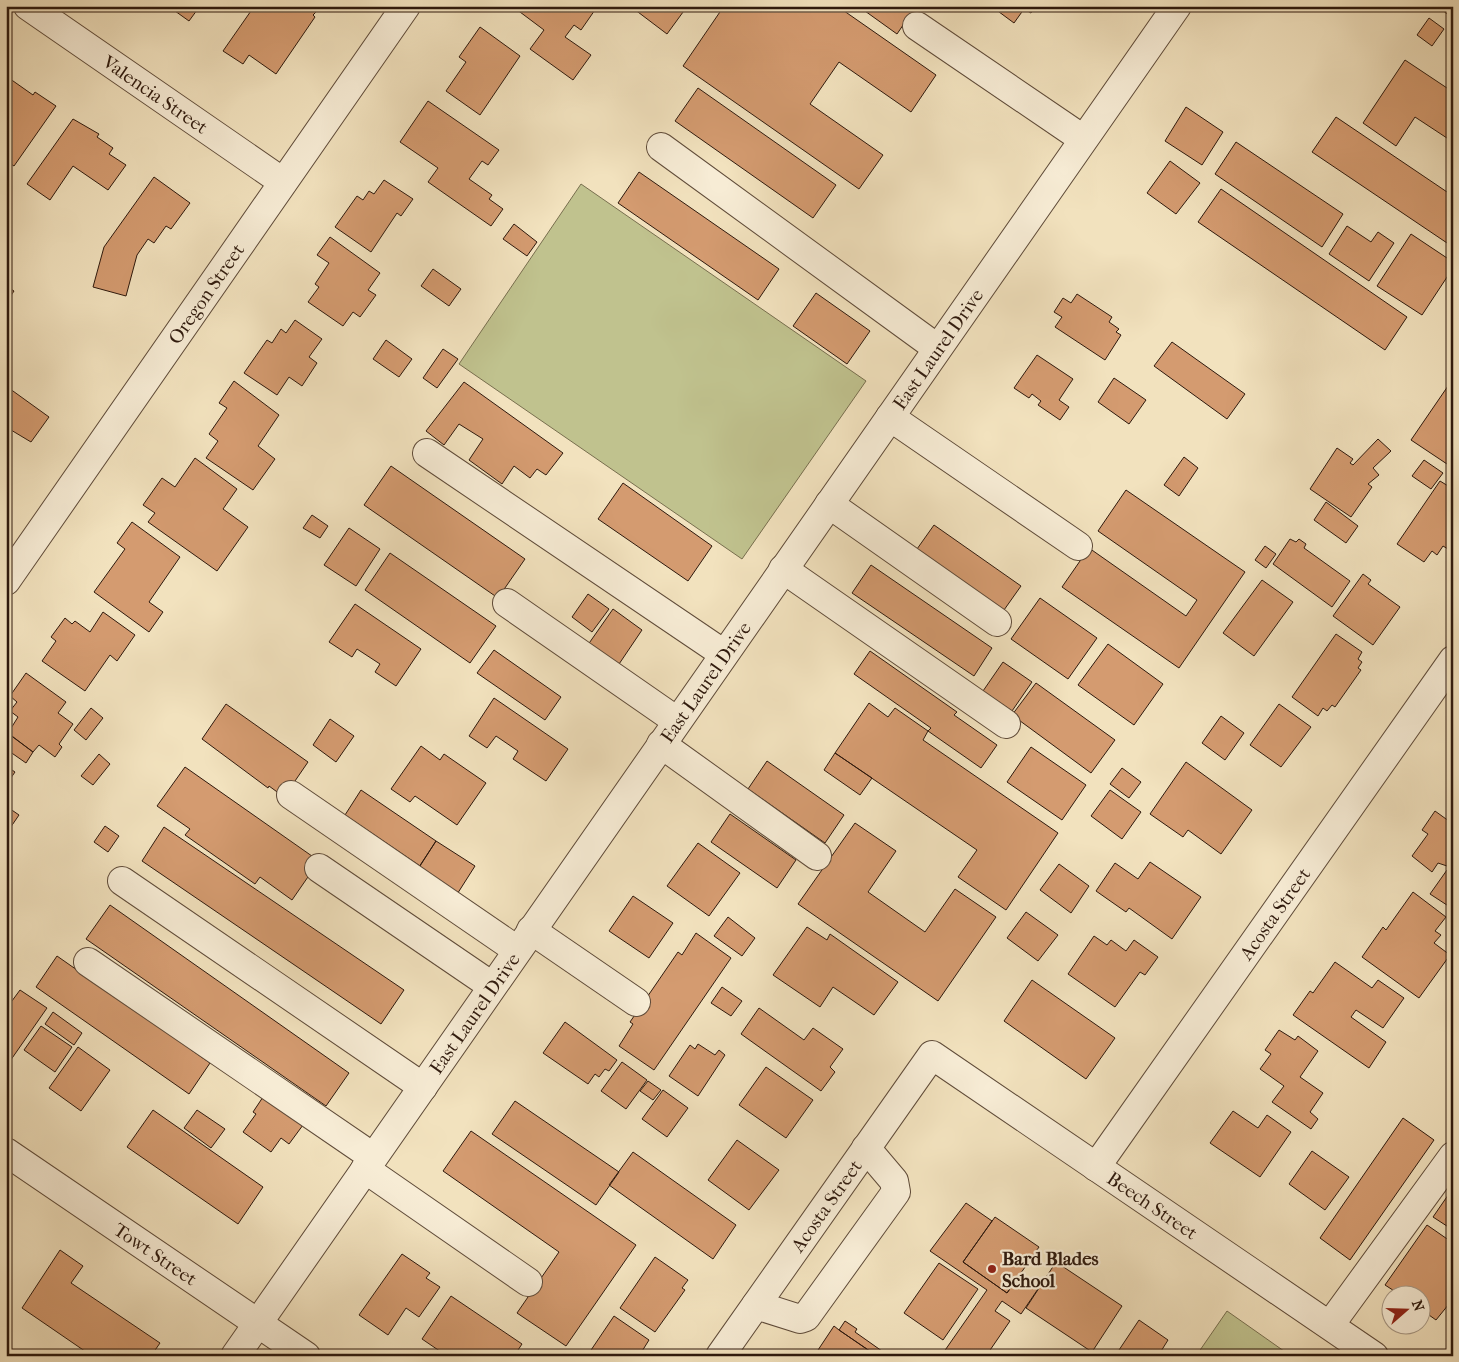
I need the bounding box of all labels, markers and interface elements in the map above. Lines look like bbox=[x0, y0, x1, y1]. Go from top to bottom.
street label: Valencia Street bbox=[98, 50, 212, 139]
street label: Oregon Street bbox=[164, 240, 249, 349]
street label: East Laurel Drive bbox=[889, 285, 988, 414]
street label: East Laurel Drive bbox=[656, 618, 756, 747]
street label: Acosta Street bbox=[1235, 864, 1315, 965]
street label: East Laurel Drive bbox=[425, 949, 525, 1078]
street label: Acosta Street bbox=[786, 1156, 867, 1257]
street label: Beech Street bbox=[1103, 1168, 1202, 1245]
street label: Towt Street bbox=[109, 1219, 201, 1291]
place label: Bard Blades School bbox=[1002, 1248, 1099, 1292]
marker: Bard Blades School bbox=[986, 1263, 998, 1275]
north arrow bbox=[1382, 1284, 1432, 1334]
text: N bbox=[1408, 1298, 1428, 1314]

